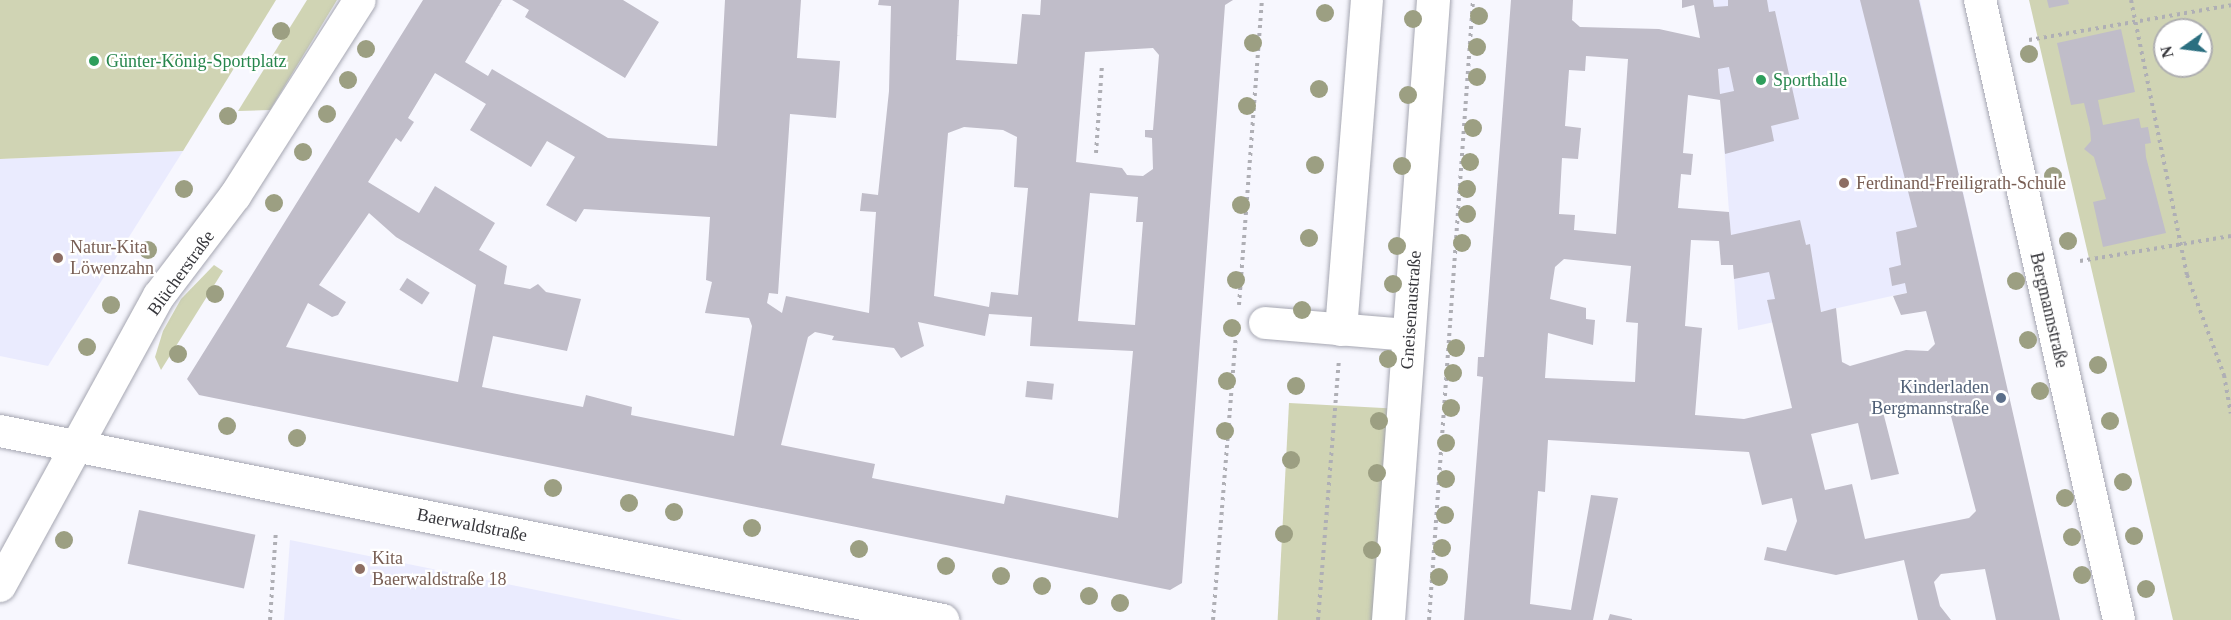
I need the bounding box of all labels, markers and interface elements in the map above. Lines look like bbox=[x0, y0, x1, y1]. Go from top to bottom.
north arrow bbox=[2153, 18, 2213, 78]
text: N bbox=[2157, 44, 2177, 60]
place label: Günter-König-Sportplatz bbox=[106, 50, 287, 72]
marker: Günter-König-Sportplatz bbox=[87, 54, 101, 68]
place label: Sporthalle bbox=[1773, 69, 1847, 91]
marker: Sporthalle bbox=[1754, 73, 1768, 87]
place label: Ferdinand-Freiligrath-Schule bbox=[1856, 172, 2066, 194]
marker: Ferdinand-Freiligrath-Schule bbox=[1837, 176, 1851, 190]
street label: Blücherstraße bbox=[143, 226, 219, 320]
place label: Natur-Kita Löwenzahn bbox=[70, 237, 154, 280]
street label: Gneisenaustraße bbox=[1396, 250, 1426, 370]
street label: Bergmannstraße bbox=[2025, 250, 2073, 370]
marker: Natur-Kita Löwenzahn bbox=[51, 251, 65, 265]
place label: Kinderladen Bergmannstraße bbox=[1871, 377, 1989, 420]
marker: Kinderladen Bergmannstraße bbox=[1994, 391, 2008, 405]
street label: Baerwaldstraße bbox=[415, 504, 529, 546]
place label: Kita Baerwaldstraße 18 bbox=[372, 548, 506, 590]
marker: Kita Baerwaldstraße 18 bbox=[353, 562, 367, 576]

